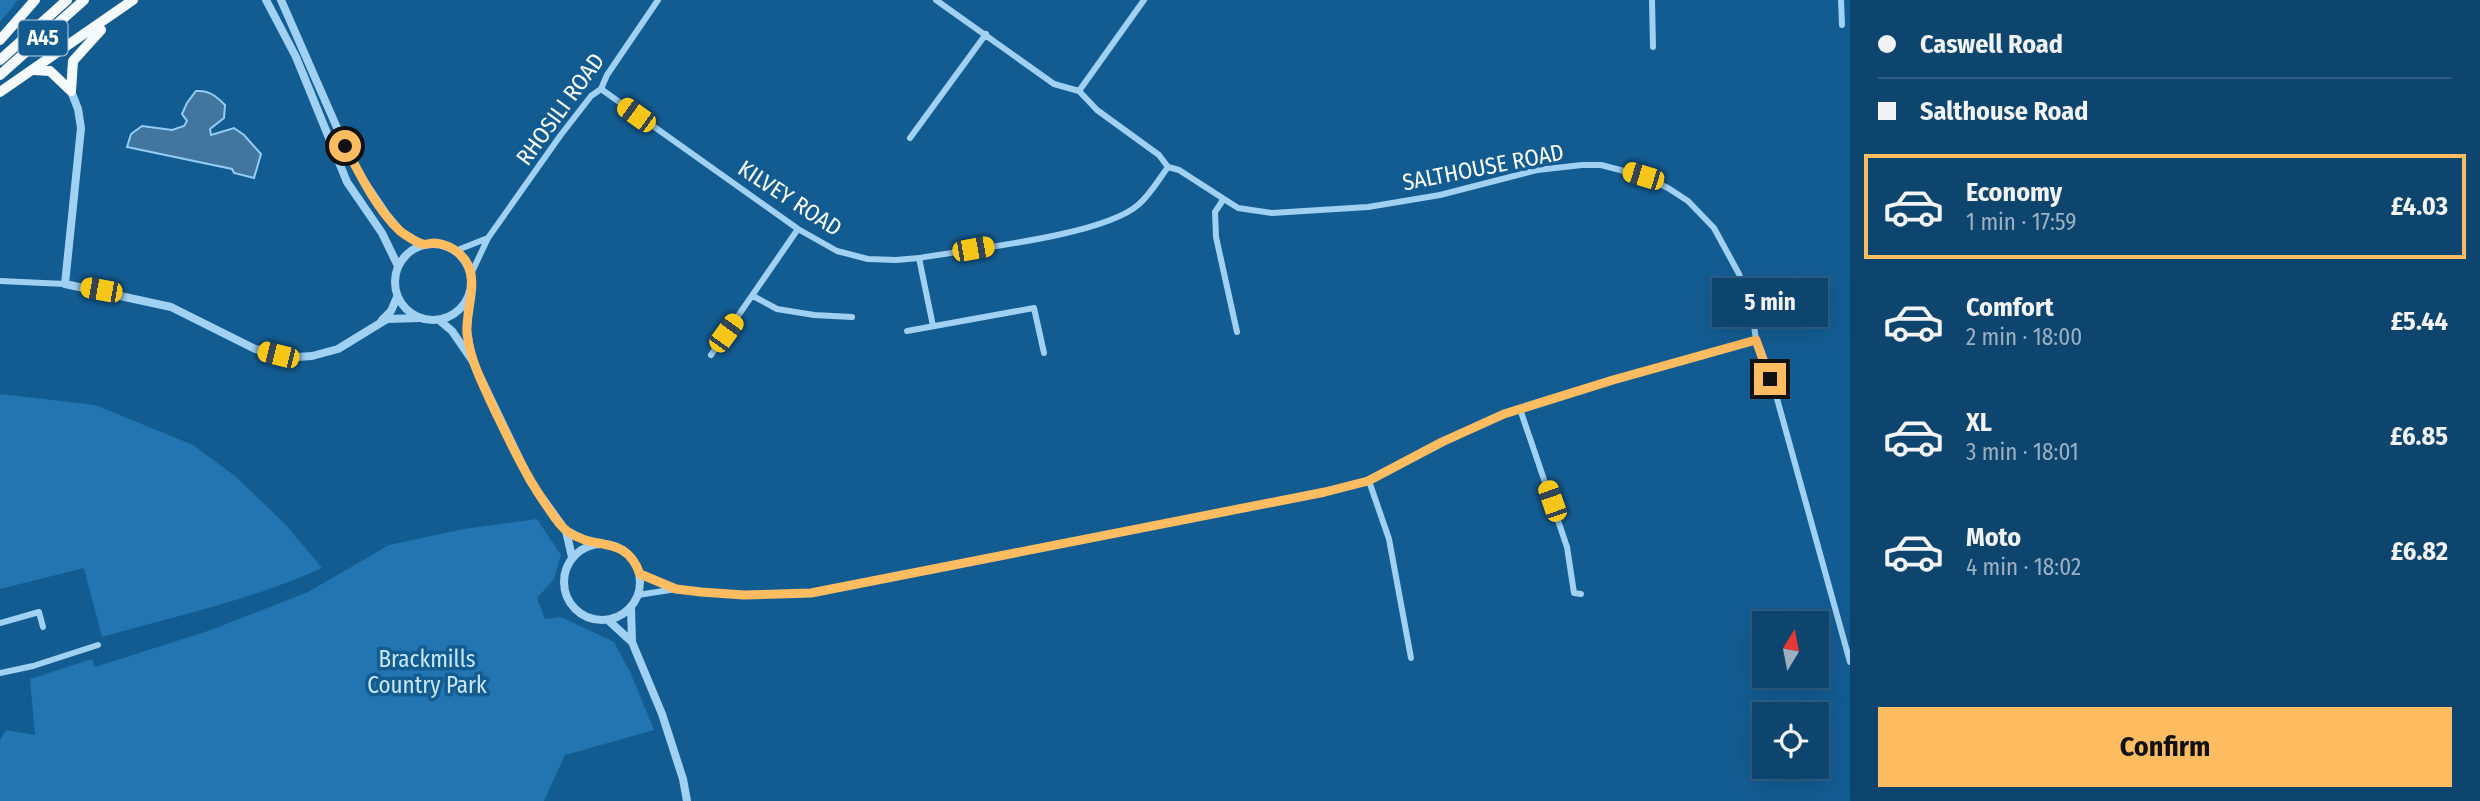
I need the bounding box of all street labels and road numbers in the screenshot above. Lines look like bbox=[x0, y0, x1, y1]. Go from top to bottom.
road number: A45 bbox=[19, 20, 68, 56]
street label: RHOSILI ROAD bbox=[510, 47, 610, 171]
street label: SALTHOUSE ROAD bbox=[1400, 138, 1566, 196]
street label: KILVEY ROAD bbox=[733, 154, 847, 242]

